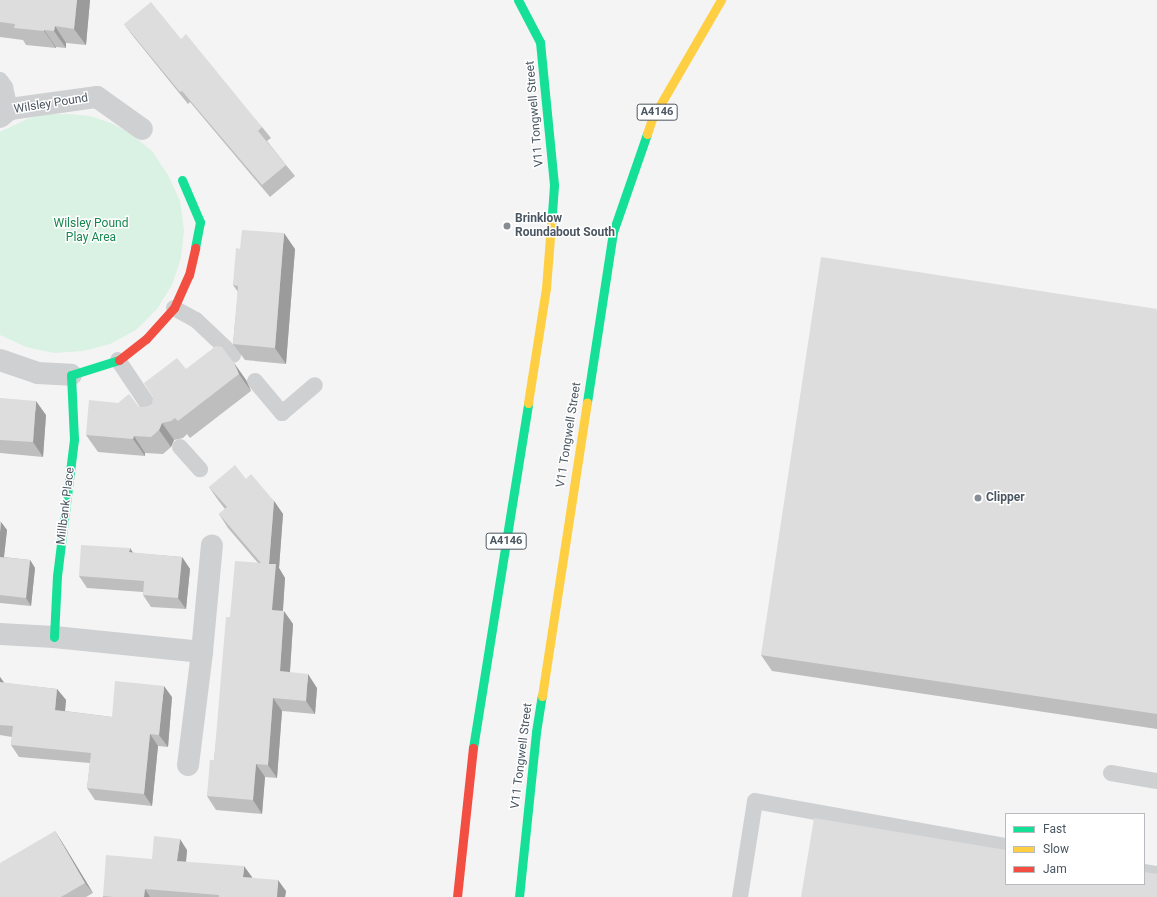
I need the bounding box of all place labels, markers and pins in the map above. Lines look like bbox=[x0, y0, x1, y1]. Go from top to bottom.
place label: Brinklow Roundabout South bbox=[515, 212, 615, 240]
marker: Brinklow Roundabout South bbox=[502, 221, 512, 231]
place label: Clipper bbox=[986, 491, 1025, 505]
marker: Clipper bbox=[973, 493, 983, 503]

